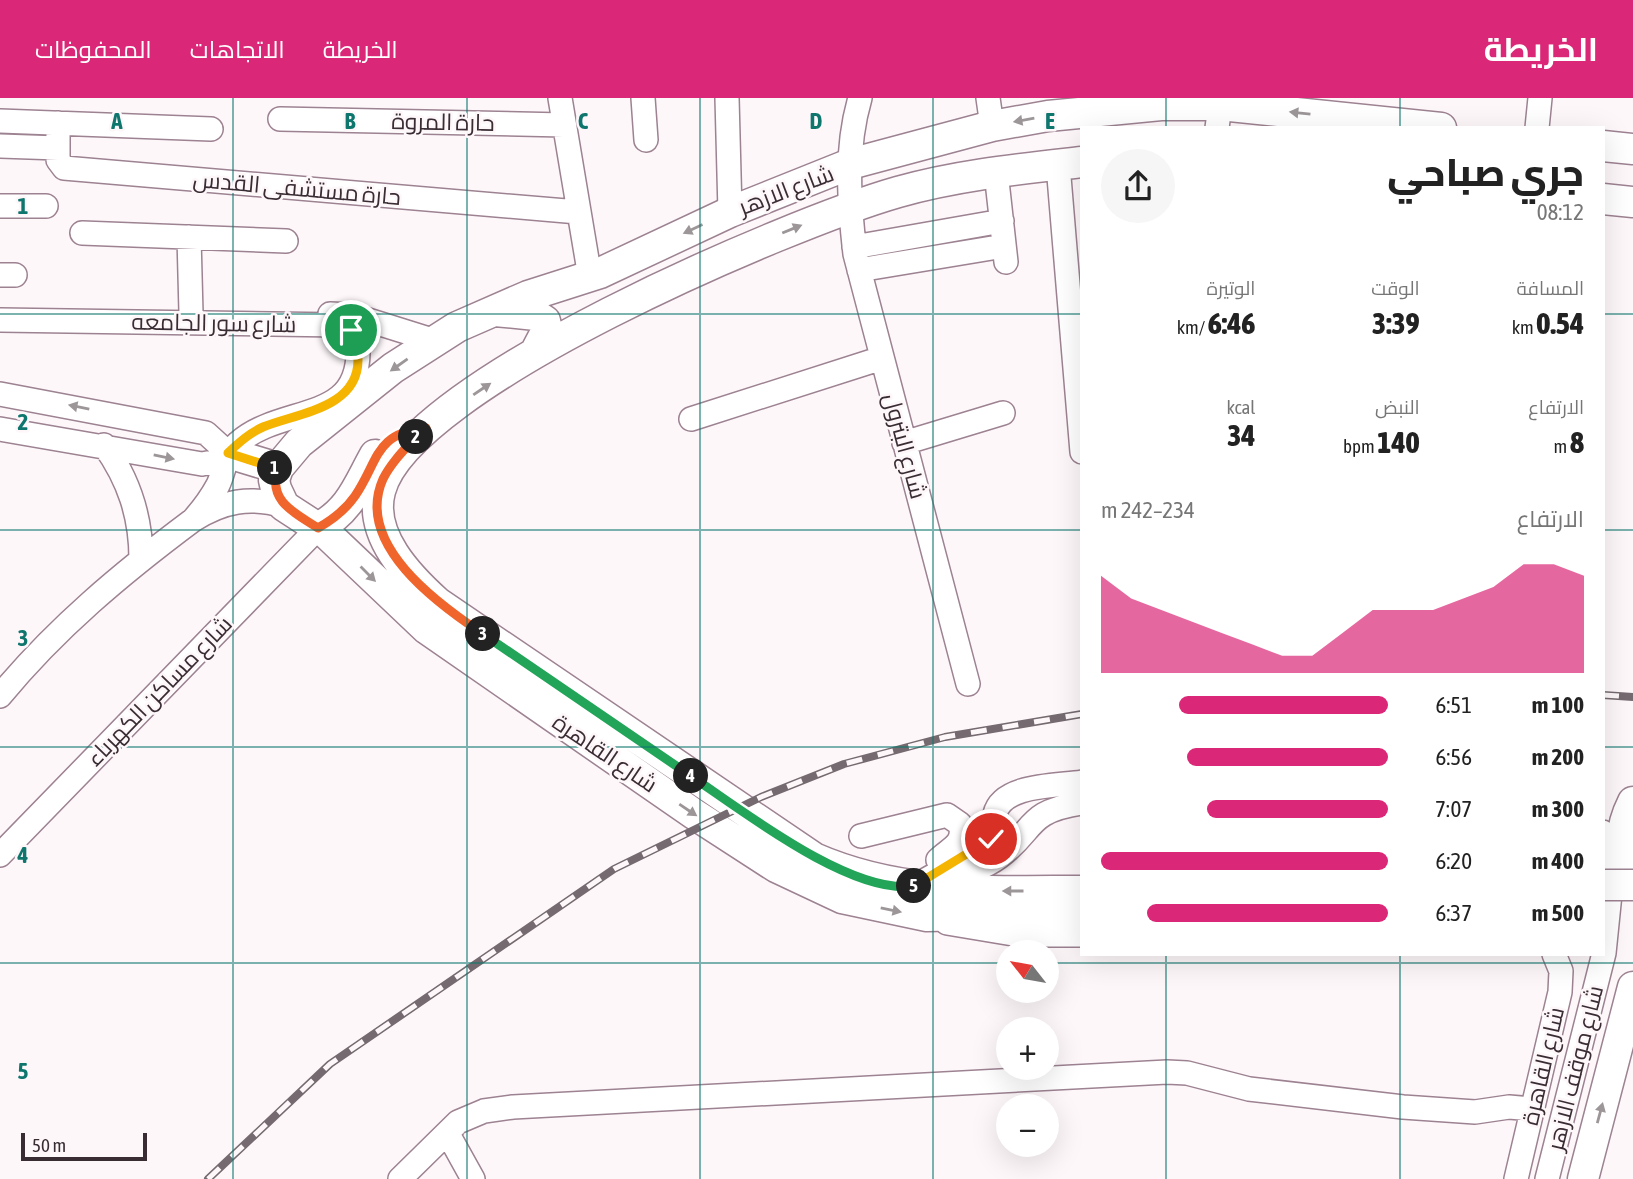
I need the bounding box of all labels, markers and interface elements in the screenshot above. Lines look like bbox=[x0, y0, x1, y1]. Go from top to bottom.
text: الخريطة bbox=[1484, 30, 1598, 68]
text: المحفوظات bbox=[35, 36, 152, 63]
text: الاتجاهات bbox=[190, 36, 285, 63]
text: الخريطة bbox=[323, 36, 398, 63]
one-way arrow bbox=[1288, 107, 1310, 118]
text: A bbox=[110, 108, 123, 134]
text: B bbox=[345, 108, 356, 134]
street label: حارة المروة bbox=[391, 108, 495, 136]
text: C bbox=[578, 108, 589, 134]
text: D bbox=[810, 108, 823, 134]
text: E bbox=[1045, 108, 1055, 134]
one-way arrow bbox=[1013, 115, 1035, 126]
button: share bbox=[1101, 149, 1175, 223]
text: جري صباحي bbox=[1387, 151, 1584, 194]
street label: شارع الازهر bbox=[733, 160, 838, 224]
street label: حارة مستشفى القدس bbox=[192, 166, 402, 211]
text: 1 bbox=[18, 193, 29, 219]
text: 08:12 bbox=[1537, 199, 1584, 225]
one-way arrow bbox=[683, 223, 703, 235]
one-way arrow bbox=[782, 223, 803, 234]
text: الوتيرة bbox=[1207, 277, 1255, 299]
text: الوقت bbox=[1371, 277, 1420, 299]
text: المسافة bbox=[1516, 277, 1584, 299]
pin bbox=[321, 300, 381, 360]
text: 6:46 bbox=[1208, 306, 1255, 340]
text: 3:39 bbox=[1372, 306, 1420, 340]
text: 0.54 bbox=[1536, 306, 1584, 340]
street label: شارع سور الجامعه bbox=[131, 309, 297, 340]
icon: arrive bbox=[332, 311, 370, 349]
text: /km bbox=[1177, 316, 1208, 338]
text: km bbox=[1512, 316, 1536, 338]
one-way arrow bbox=[390, 358, 408, 372]
one-way arrow bbox=[473, 382, 491, 396]
street label: شارع البترول bbox=[876, 390, 932, 503]
text: kcal bbox=[1226, 396, 1255, 418]
text: النبض bbox=[1375, 396, 1420, 418]
text: الارتفاع bbox=[1528, 396, 1584, 418]
one-way arrow bbox=[68, 402, 90, 413]
text: 2 bbox=[18, 409, 28, 435]
text: 34 bbox=[1227, 418, 1255, 452]
pin: 2 bbox=[398, 420, 434, 454]
text: 2 bbox=[411, 425, 420, 447]
text: 140 bbox=[1377, 425, 1420, 459]
text: 8 bbox=[1570, 425, 1584, 459]
text: bpm bbox=[1343, 435, 1377, 457]
text: m bbox=[1554, 435, 1570, 457]
pin: 1 bbox=[258, 450, 292, 486]
one-way arrow bbox=[153, 451, 175, 462]
text: 1 bbox=[270, 456, 279, 478]
text: 234–242 m bbox=[1101, 497, 1195, 523]
text: الارتفاع bbox=[1517, 506, 1584, 532]
one-way arrow bbox=[359, 566, 376, 583]
street label: شارع مساكن الكهرباء bbox=[81, 611, 239, 773]
pin: 3 bbox=[466, 616, 500, 652]
text: 3 bbox=[478, 622, 487, 644]
text: 3 bbox=[18, 625, 28, 651]
text: 6:51 bbox=[1435, 692, 1472, 718]
text: 100 m bbox=[1532, 692, 1584, 718]
street label: شارع القاهرة bbox=[546, 709, 662, 800]
text: 6:56 bbox=[1435, 744, 1472, 770]
text: 200 m bbox=[1532, 744, 1584, 770]
pin: 4 bbox=[674, 758, 708, 794]
text: 4 bbox=[686, 764, 695, 786]
text: 7:07 bbox=[1435, 796, 1472, 822]
text: 300 m bbox=[1532, 796, 1584, 822]
one-way arrow bbox=[679, 803, 698, 816]
pin bbox=[961, 809, 1021, 869]
icon: check bbox=[972, 820, 1010, 858]
text: 4 bbox=[17, 842, 29, 868]
text: 6:20 bbox=[1435, 848, 1472, 874]
text: 400 m bbox=[1532, 848, 1584, 874]
pin: 5 bbox=[897, 868, 932, 904]
text: 5 bbox=[909, 874, 918, 896]
one-way arrow bbox=[1002, 885, 1024, 897]
text: 6:37 bbox=[1435, 900, 1472, 926]
text: 500 m bbox=[1532, 900, 1584, 926]
one-way arrow bbox=[880, 905, 902, 916]
north arrow bbox=[996, 940, 1059, 1003]
map controls bbox=[996, 940, 1059, 1157]
street label: شارع موقف الازهر bbox=[1541, 983, 1611, 1156]
street label: شارع القاهرة bbox=[1517, 1004, 1572, 1128]
button: + bbox=[996, 1017, 1059, 1080]
text: 5 bbox=[18, 1058, 29, 1084]
button: − bbox=[996, 1094, 1059, 1157]
one-way arrow bbox=[1595, 1102, 1606, 1124]
scale bar bbox=[21, 1130, 147, 1162]
text: 50 m bbox=[32, 1134, 66, 1156]

